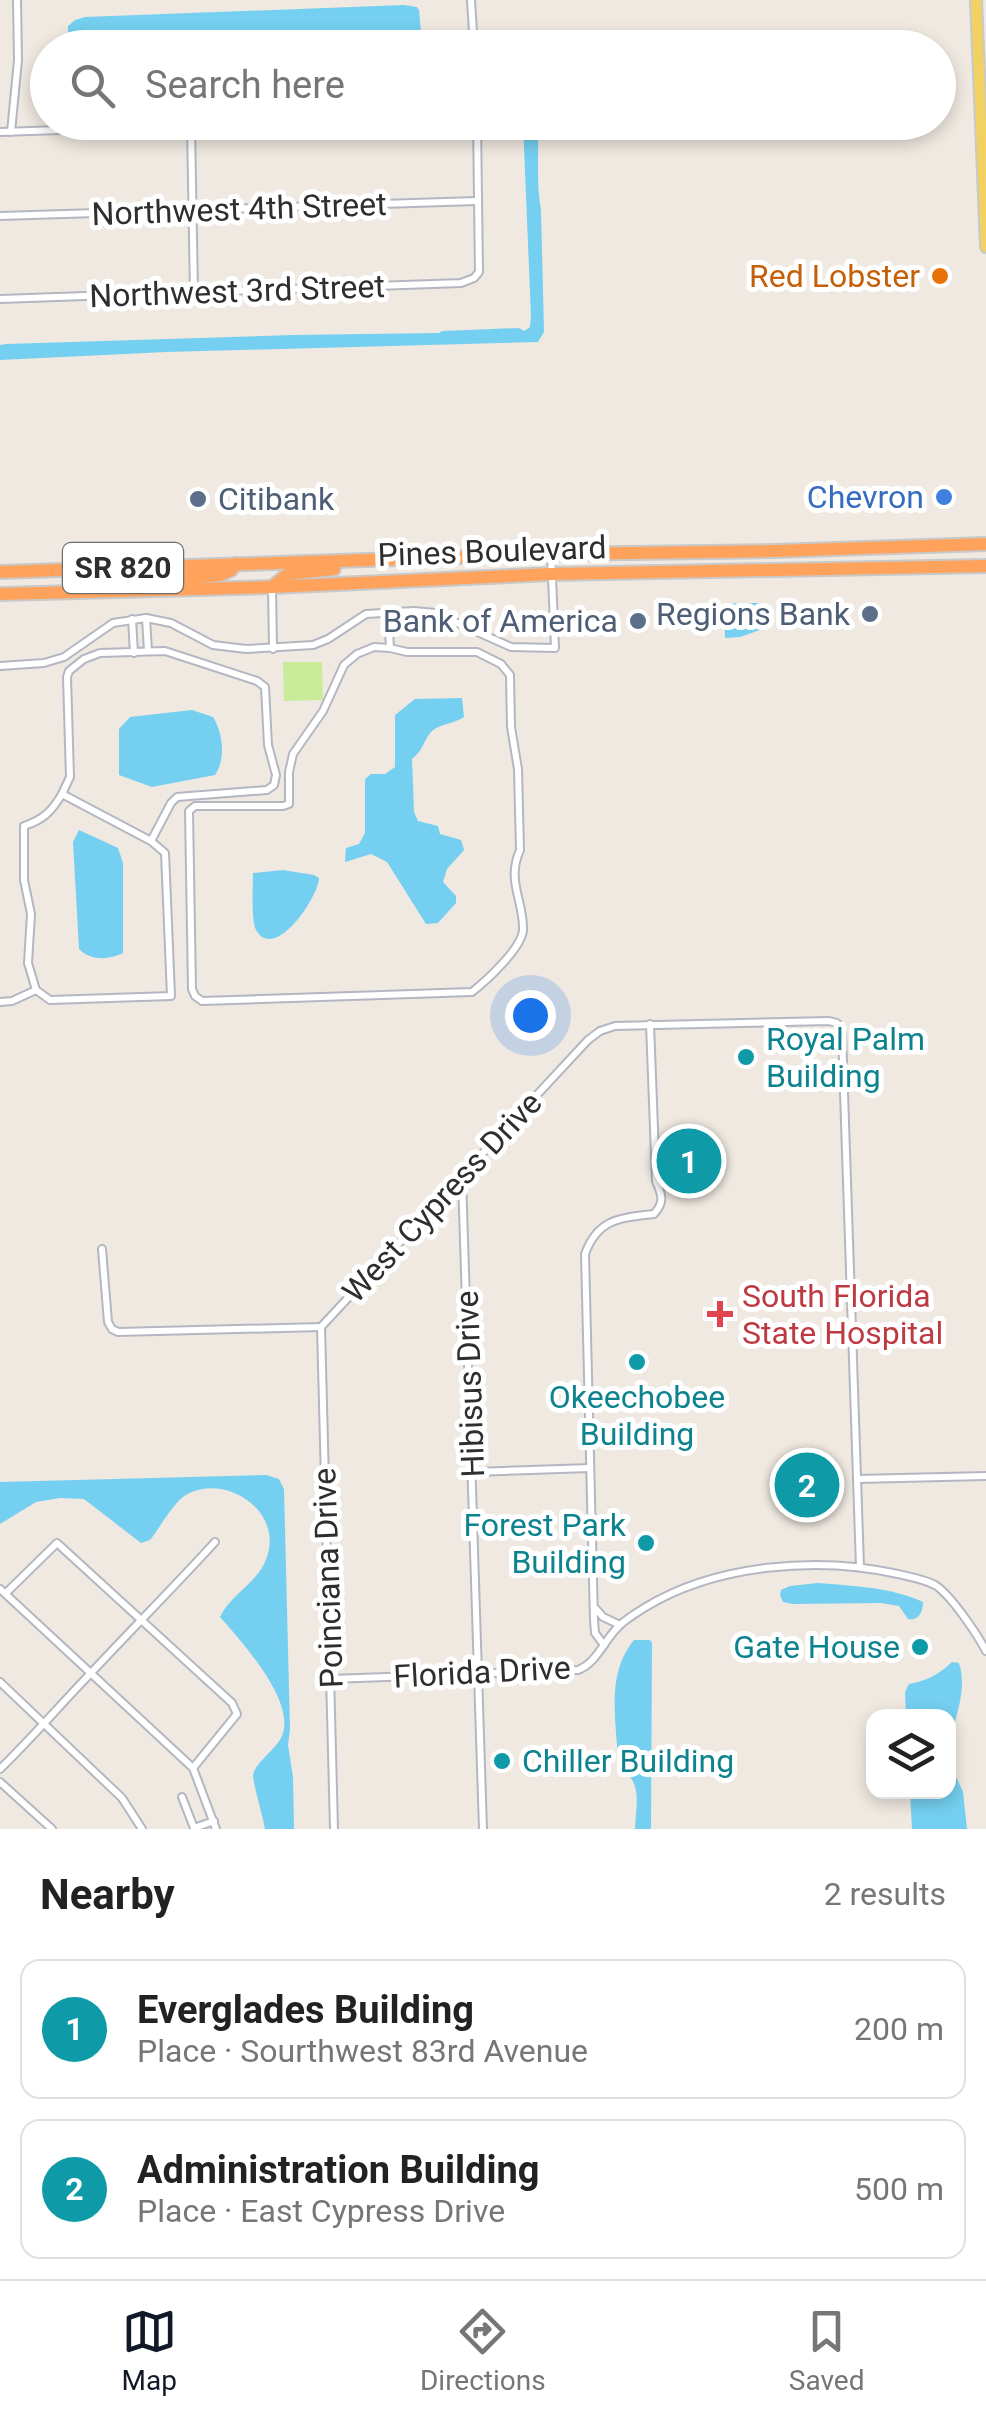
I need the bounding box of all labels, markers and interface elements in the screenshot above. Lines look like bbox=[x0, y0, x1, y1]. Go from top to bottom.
search box bbox=[30, 30, 956, 140]
icon: search bbox=[65, 58, 120, 113]
text: Search here bbox=[145, 63, 345, 107]
street label: Northwest 4th Street bbox=[91, 185, 387, 233]
place label: Red Lobster bbox=[749, 257, 920, 295]
marker: Red Lobster bbox=[929, 265, 951, 287]
street label: Northwest 3rd Street bbox=[89, 267, 385, 315]
place label: Chevron bbox=[807, 478, 924, 516]
place label: Citibank bbox=[218, 480, 335, 518]
marker: Chevron bbox=[933, 486, 955, 508]
marker: Citibank bbox=[187, 488, 209, 510]
street label: Pines Boulevard bbox=[377, 528, 607, 574]
road number: SR 820 bbox=[63, 543, 183, 593]
place label: Regions Bank bbox=[656, 595, 851, 633]
place label: Bank of America bbox=[383, 602, 618, 640]
marker: Regions Bank bbox=[859, 603, 881, 625]
marker: Bank of America bbox=[627, 610, 649, 632]
your location bbox=[505, 990, 556, 1041]
place label: Royal Palm Building bbox=[766, 1020, 925, 1095]
marker: Royal Palm Building bbox=[735, 1046, 757, 1068]
street label: West Cypress Drive bbox=[335, 1084, 549, 1310]
pin: 1 bbox=[656, 1124, 722, 1198]
place label: South Florida State Hospital bbox=[742, 1277, 943, 1352]
street label: Hibisus Drive bbox=[448, 1290, 492, 1478]
marker: South Florida State Hospital bbox=[707, 1301, 733, 1327]
marker: Okeechobee Building bbox=[626, 1351, 648, 1373]
place label: Okeechobee Building bbox=[549, 1378, 725, 1453]
pin: 2 bbox=[774, 1448, 840, 1522]
street label: Poinciana Drive bbox=[305, 1467, 351, 1689]
place label: Forest Park Building bbox=[463, 1506, 627, 1581]
marker: Forest Park Building bbox=[635, 1532, 657, 1554]
place label: Gate House bbox=[733, 1628, 900, 1666]
marker: Gate House bbox=[909, 1636, 931, 1658]
street label: Florida Drive bbox=[392, 1648, 572, 1696]
map controls bbox=[866, 1709, 956, 1799]
button: layers bbox=[866, 1709, 956, 1799]
place label: Chiller Building bbox=[522, 1742, 734, 1780]
marker: Chiller Building bbox=[491, 1750, 513, 1772]
text: Nearby bbox=[40, 1870, 175, 1919]
text: 2 results bbox=[824, 1875, 946, 1913]
text: Everglades Building bbox=[137, 1988, 474, 2032]
text: 1 bbox=[65, 2010, 84, 2048]
text: 200 m bbox=[854, 2010, 944, 2048]
text: Place · Sourthwest 83rd Avenue bbox=[137, 2032, 588, 2070]
text: Administration Building bbox=[137, 2148, 539, 2192]
text: 2 bbox=[65, 2170, 84, 2208]
text: 500 m bbox=[854, 2170, 944, 2208]
text: Place · East Cypress Drive bbox=[137, 2192, 505, 2230]
tab: Map bbox=[122, 2304, 177, 2397]
tab: Directions bbox=[420, 2304, 546, 2397]
tab: Saved bbox=[789, 2304, 864, 2397]

